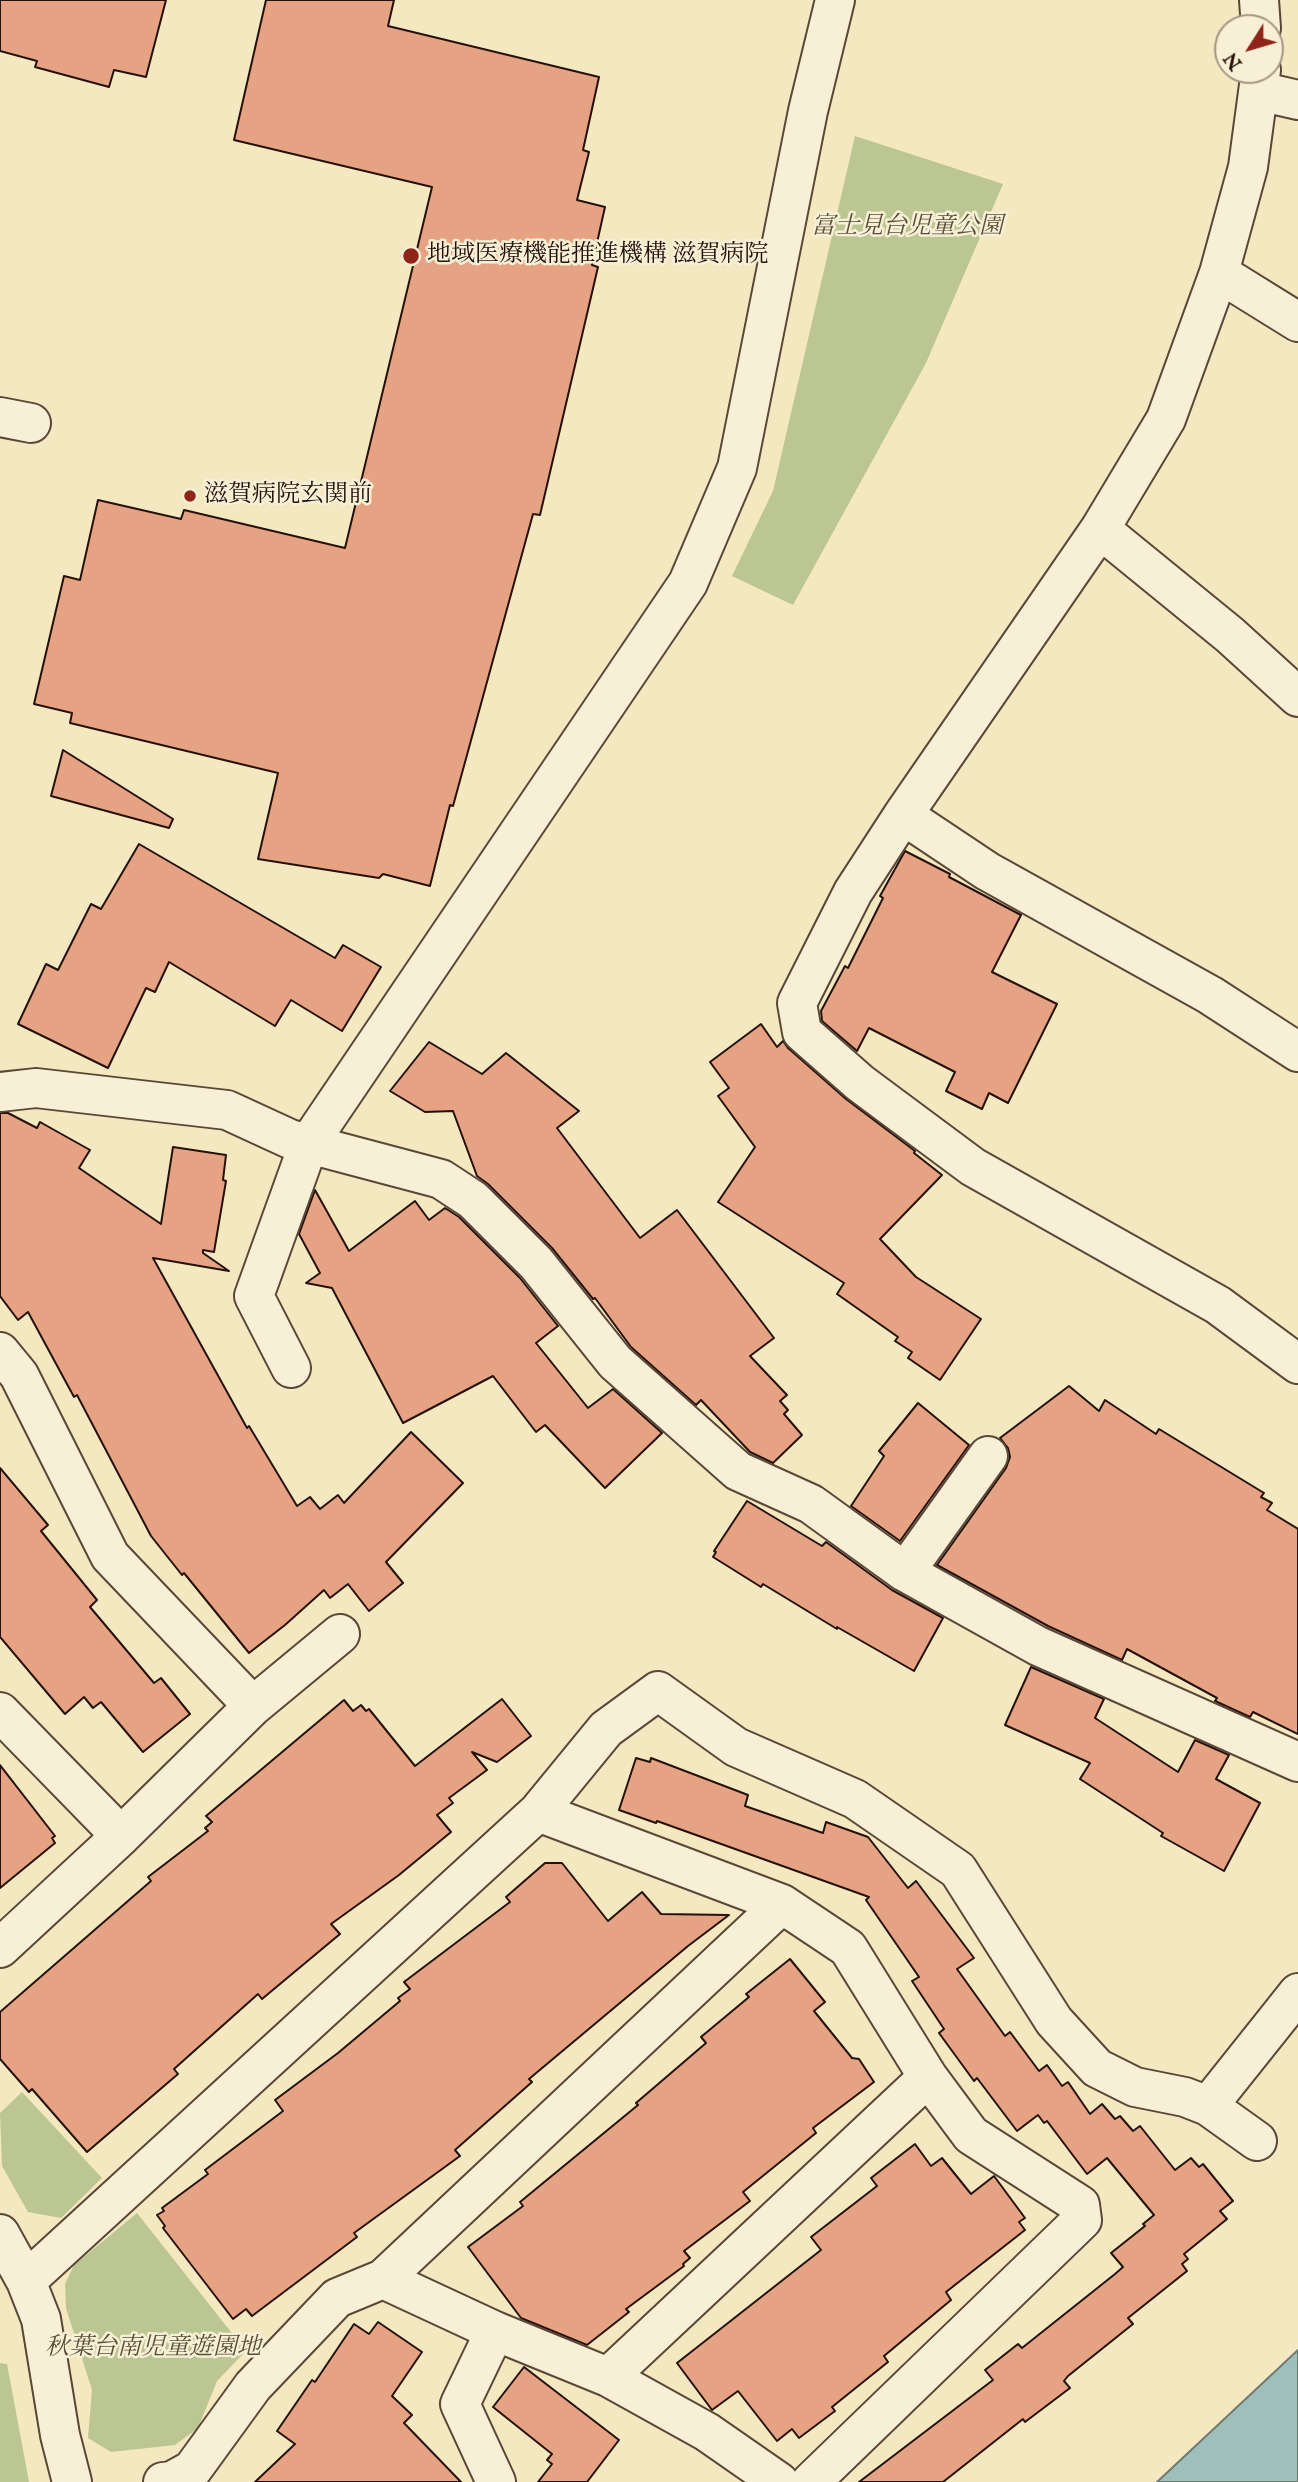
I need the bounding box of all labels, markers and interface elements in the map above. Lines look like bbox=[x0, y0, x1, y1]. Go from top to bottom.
north arrow bbox=[1214, 14, 1284, 84]
text: N bbox=[1219, 47, 1248, 74]
park label: 富士見台児童公園 bbox=[811, 214, 1003, 242]
place label: 地域医療機能推進機構 滋賀病院 bbox=[427, 242, 768, 270]
marker: 地域医療機能推進機構 滋賀病院 bbox=[401, 246, 421, 266]
place label: 滋賀病院玄関前 bbox=[204, 482, 372, 510]
marker: 滋賀病院玄関前 bbox=[182, 488, 198, 504]
park label: 秋葉台南児童遊園地 bbox=[45, 2335, 261, 2363]

